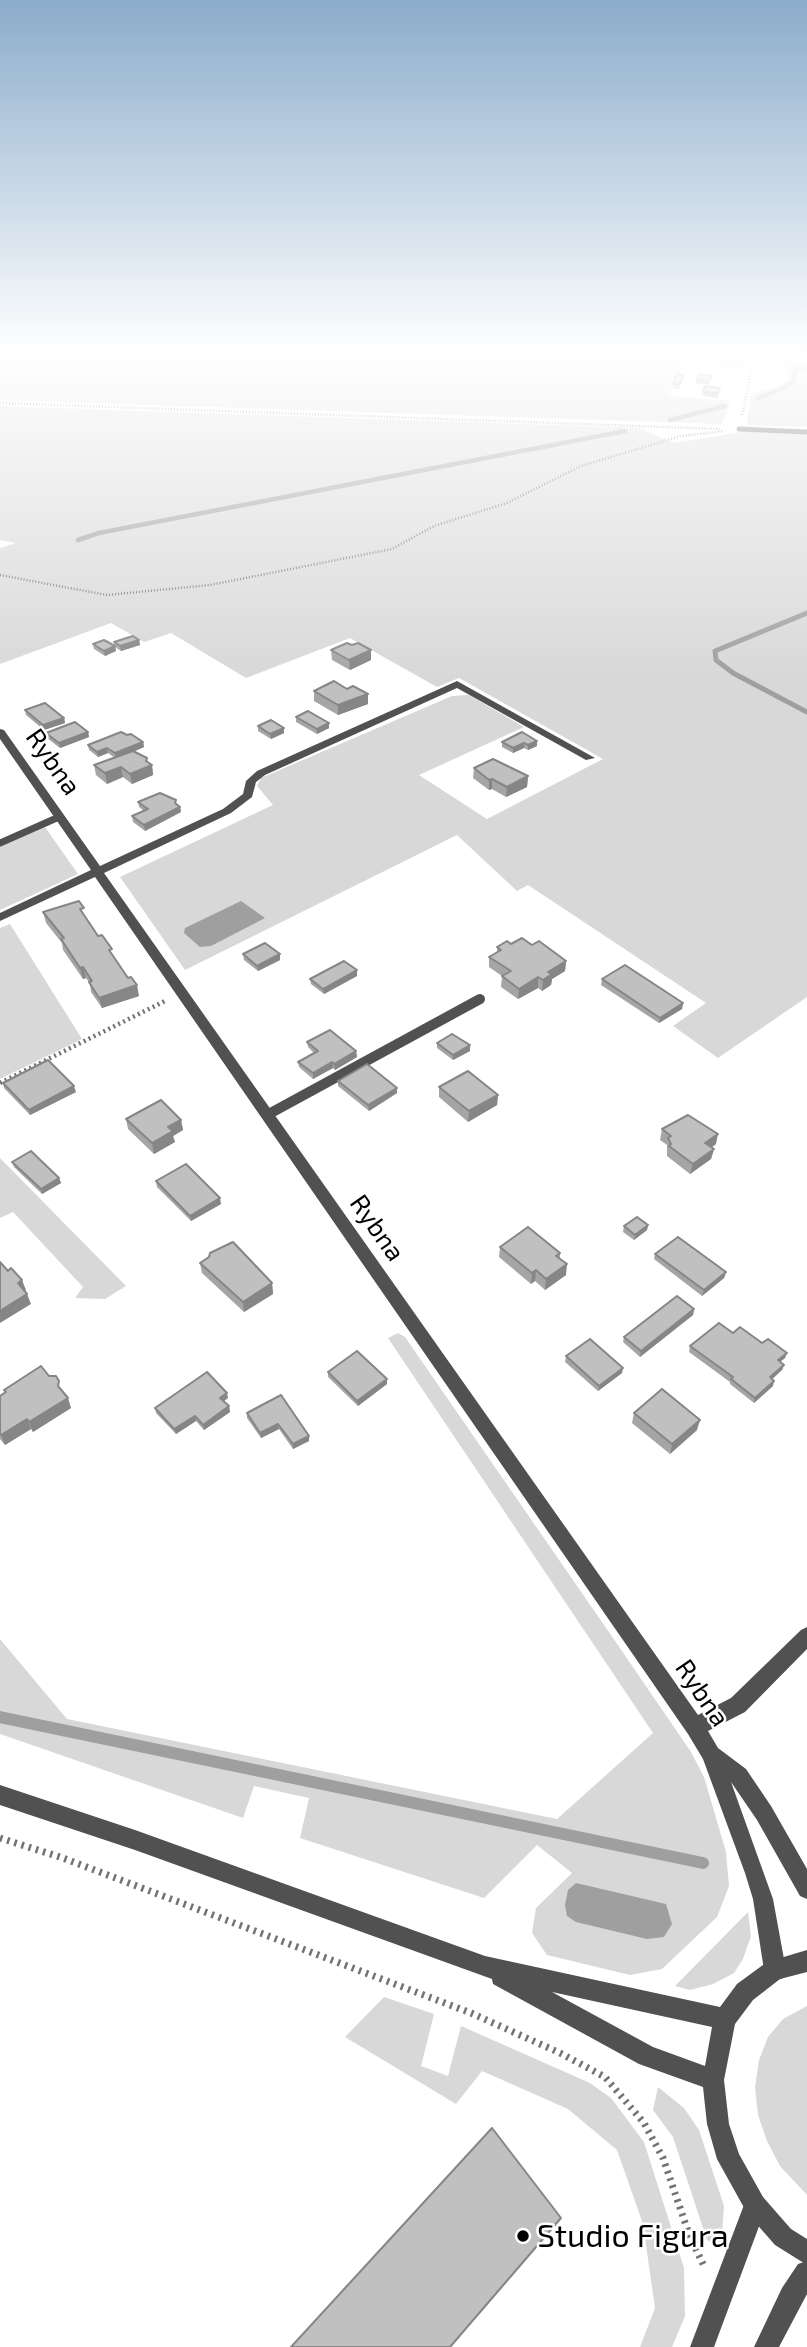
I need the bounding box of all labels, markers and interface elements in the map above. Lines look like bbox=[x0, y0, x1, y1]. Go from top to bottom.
street label: Rybna bbox=[19, 723, 87, 801]
street label: Rybna bbox=[343, 1189, 411, 1267]
street label: Rybna bbox=[668, 1654, 736, 1732]
place label: Studio Figura bbox=[537, 2217, 728, 2255]
marker: Studio Figura bbox=[515, 2228, 531, 2244]

